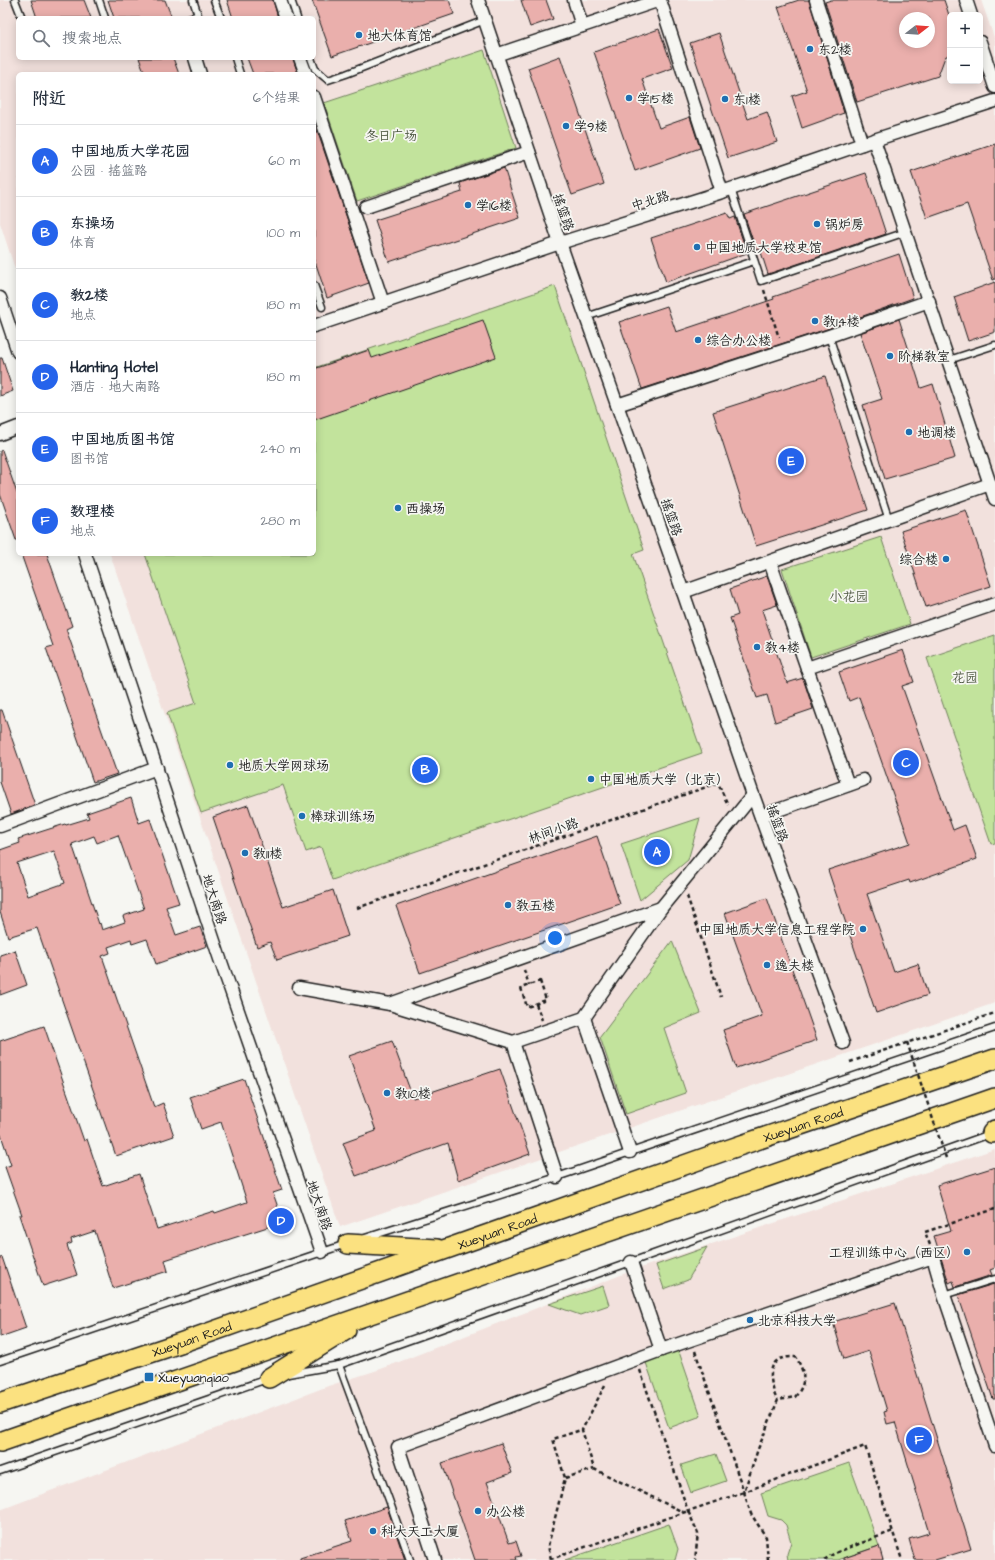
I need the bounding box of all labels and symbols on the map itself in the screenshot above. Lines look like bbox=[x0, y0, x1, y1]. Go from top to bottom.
north arrow bbox=[899, 12, 935, 48]
place label: 地大体育馆 bbox=[367, 27, 432, 45]
marker: 地大体育馆 bbox=[354, 30, 364, 40]
place label: 东2楼 bbox=[818, 41, 851, 59]
marker: 东2楼 bbox=[805, 44, 815, 54]
place label: 学15楼 bbox=[637, 90, 674, 108]
place label: 东1楼 bbox=[733, 91, 761, 109]
marker: 学15楼 bbox=[624, 93, 634, 103]
marker: 东1楼 bbox=[720, 94, 730, 104]
place label: 学9楼 bbox=[574, 118, 607, 136]
marker: 学9楼 bbox=[561, 121, 571, 131]
park label: 冬日广场 bbox=[365, 127, 417, 145]
street label: 中北路 bbox=[629, 187, 672, 215]
street label: 摇篮路 bbox=[548, 191, 578, 234]
place label: 学16楼 bbox=[476, 197, 512, 215]
marker: 学16楼 bbox=[463, 200, 473, 210]
place label: 锅炉房 bbox=[825, 216, 864, 234]
marker: 锅炉房 bbox=[812, 219, 822, 229]
place label: 中国地质大学校史馆 bbox=[705, 239, 822, 257]
marker: 中国地质大学校史馆 bbox=[692, 242, 702, 252]
place label: 教14楼 bbox=[823, 313, 860, 331]
marker: 教14楼 bbox=[810, 316, 820, 326]
place label: 综合办公楼 bbox=[706, 332, 771, 350]
marker: 综合办公楼 bbox=[693, 335, 703, 345]
place label: 阶梯教室 bbox=[898, 348, 950, 366]
marker: 阶梯教室 bbox=[885, 351, 895, 361]
place label: 地调楼 bbox=[917, 424, 956, 442]
marker: 地调楼 bbox=[904, 427, 914, 437]
pin: E bbox=[778, 446, 804, 476]
street label: 摇篮路 bbox=[656, 496, 686, 539]
place label: 西操场 bbox=[406, 500, 445, 518]
marker: 西操场 bbox=[393, 503, 403, 513]
place label: 综合楼 bbox=[899, 551, 938, 569]
marker: 综合楼 bbox=[941, 554, 951, 564]
park label: 小花园 bbox=[829, 588, 869, 606]
place label: 教4楼 bbox=[765, 639, 800, 657]
marker: 教4楼 bbox=[752, 642, 762, 652]
park label: 花园 bbox=[952, 669, 978, 687]
pin: C bbox=[893, 748, 919, 778]
pin: B bbox=[412, 755, 438, 785]
place label: 地质大学网球场 bbox=[238, 757, 329, 775]
marker: 地质大学网球场 bbox=[225, 760, 235, 770]
place label: 中国地质大学（北京） bbox=[599, 771, 729, 789]
marker: 中国地质大学（北京） bbox=[586, 774, 596, 784]
street label: 摇篮路 bbox=[762, 802, 792, 845]
place label: 棒球训练场 bbox=[310, 808, 375, 826]
marker: 棒球训练场 bbox=[297, 811, 307, 821]
street label: 林间小路 bbox=[526, 814, 581, 848]
pin: A bbox=[644, 837, 670, 867]
place label: 教11楼 bbox=[253, 845, 282, 863]
marker: 教11楼 bbox=[240, 848, 250, 858]
street label: 地大南路 bbox=[197, 872, 231, 927]
place label: 教五楼 bbox=[516, 897, 555, 915]
marker: 教五楼 bbox=[503, 900, 513, 910]
place label: 中国地质大学信息工程学院 bbox=[699, 921, 855, 939]
marker: 中国地质大学信息工程学院 bbox=[858, 924, 868, 934]
your location bbox=[545, 928, 565, 948]
place label: 逸夫楼 bbox=[775, 957, 814, 975]
marker: 逸夫楼 bbox=[762, 960, 772, 970]
place label: 教10楼 bbox=[395, 1085, 431, 1103]
marker: 教10楼 bbox=[382, 1088, 392, 1098]
street label: Xueyuan Road bbox=[761, 1103, 846, 1147]
street label: 地大南路 bbox=[302, 1178, 336, 1233]
pin: D bbox=[268, 1206, 294, 1236]
street label: Xueyuan Road bbox=[455, 1210, 540, 1254]
place label: 工程训练中心（西区） bbox=[829, 1244, 959, 1262]
marker: 工程训练中心（西区） bbox=[962, 1247, 972, 1257]
place label: 北京科技大学 bbox=[758, 1312, 836, 1330]
marker: 北京科技大学 bbox=[745, 1315, 755, 1325]
street label: Xueyuan Road bbox=[150, 1317, 235, 1362]
place label: Xueyuanqiao bbox=[158, 1369, 230, 1388]
marker: Xueyuanqiao bbox=[143, 1371, 155, 1383]
pin: F bbox=[906, 1425, 932, 1455]
place label: 办公楼 bbox=[486, 1503, 525, 1521]
marker: 办公楼 bbox=[473, 1506, 483, 1516]
place label: 科大天工大厦 bbox=[381, 1523, 459, 1541]
marker: 科大天工大厦 bbox=[368, 1526, 378, 1536]

